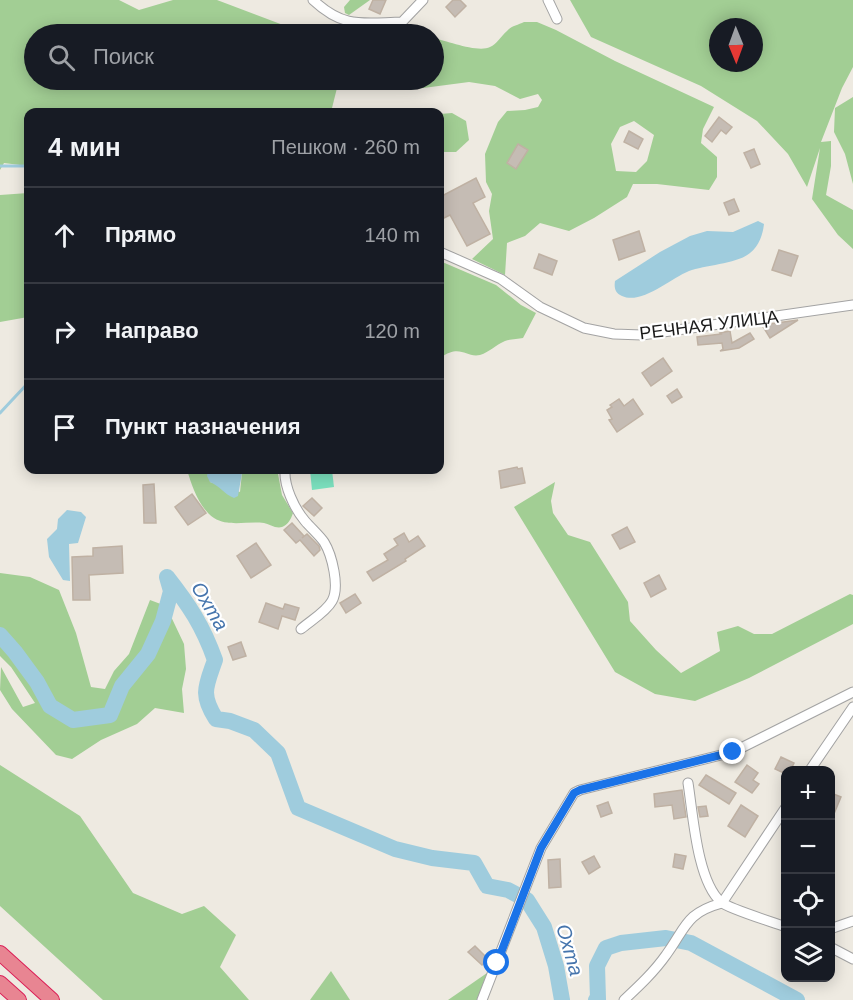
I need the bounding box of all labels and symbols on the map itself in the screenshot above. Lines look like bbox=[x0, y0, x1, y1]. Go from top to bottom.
north arrow bbox=[709, 18, 763, 72]
street label: РЕЧНАЯ УЛИЦА bbox=[638, 307, 780, 343]
water label: Охта bbox=[187, 578, 233, 634]
route end bbox=[719, 738, 745, 764]
water label: Охта bbox=[552, 922, 588, 978]
route start bbox=[483, 949, 509, 975]

